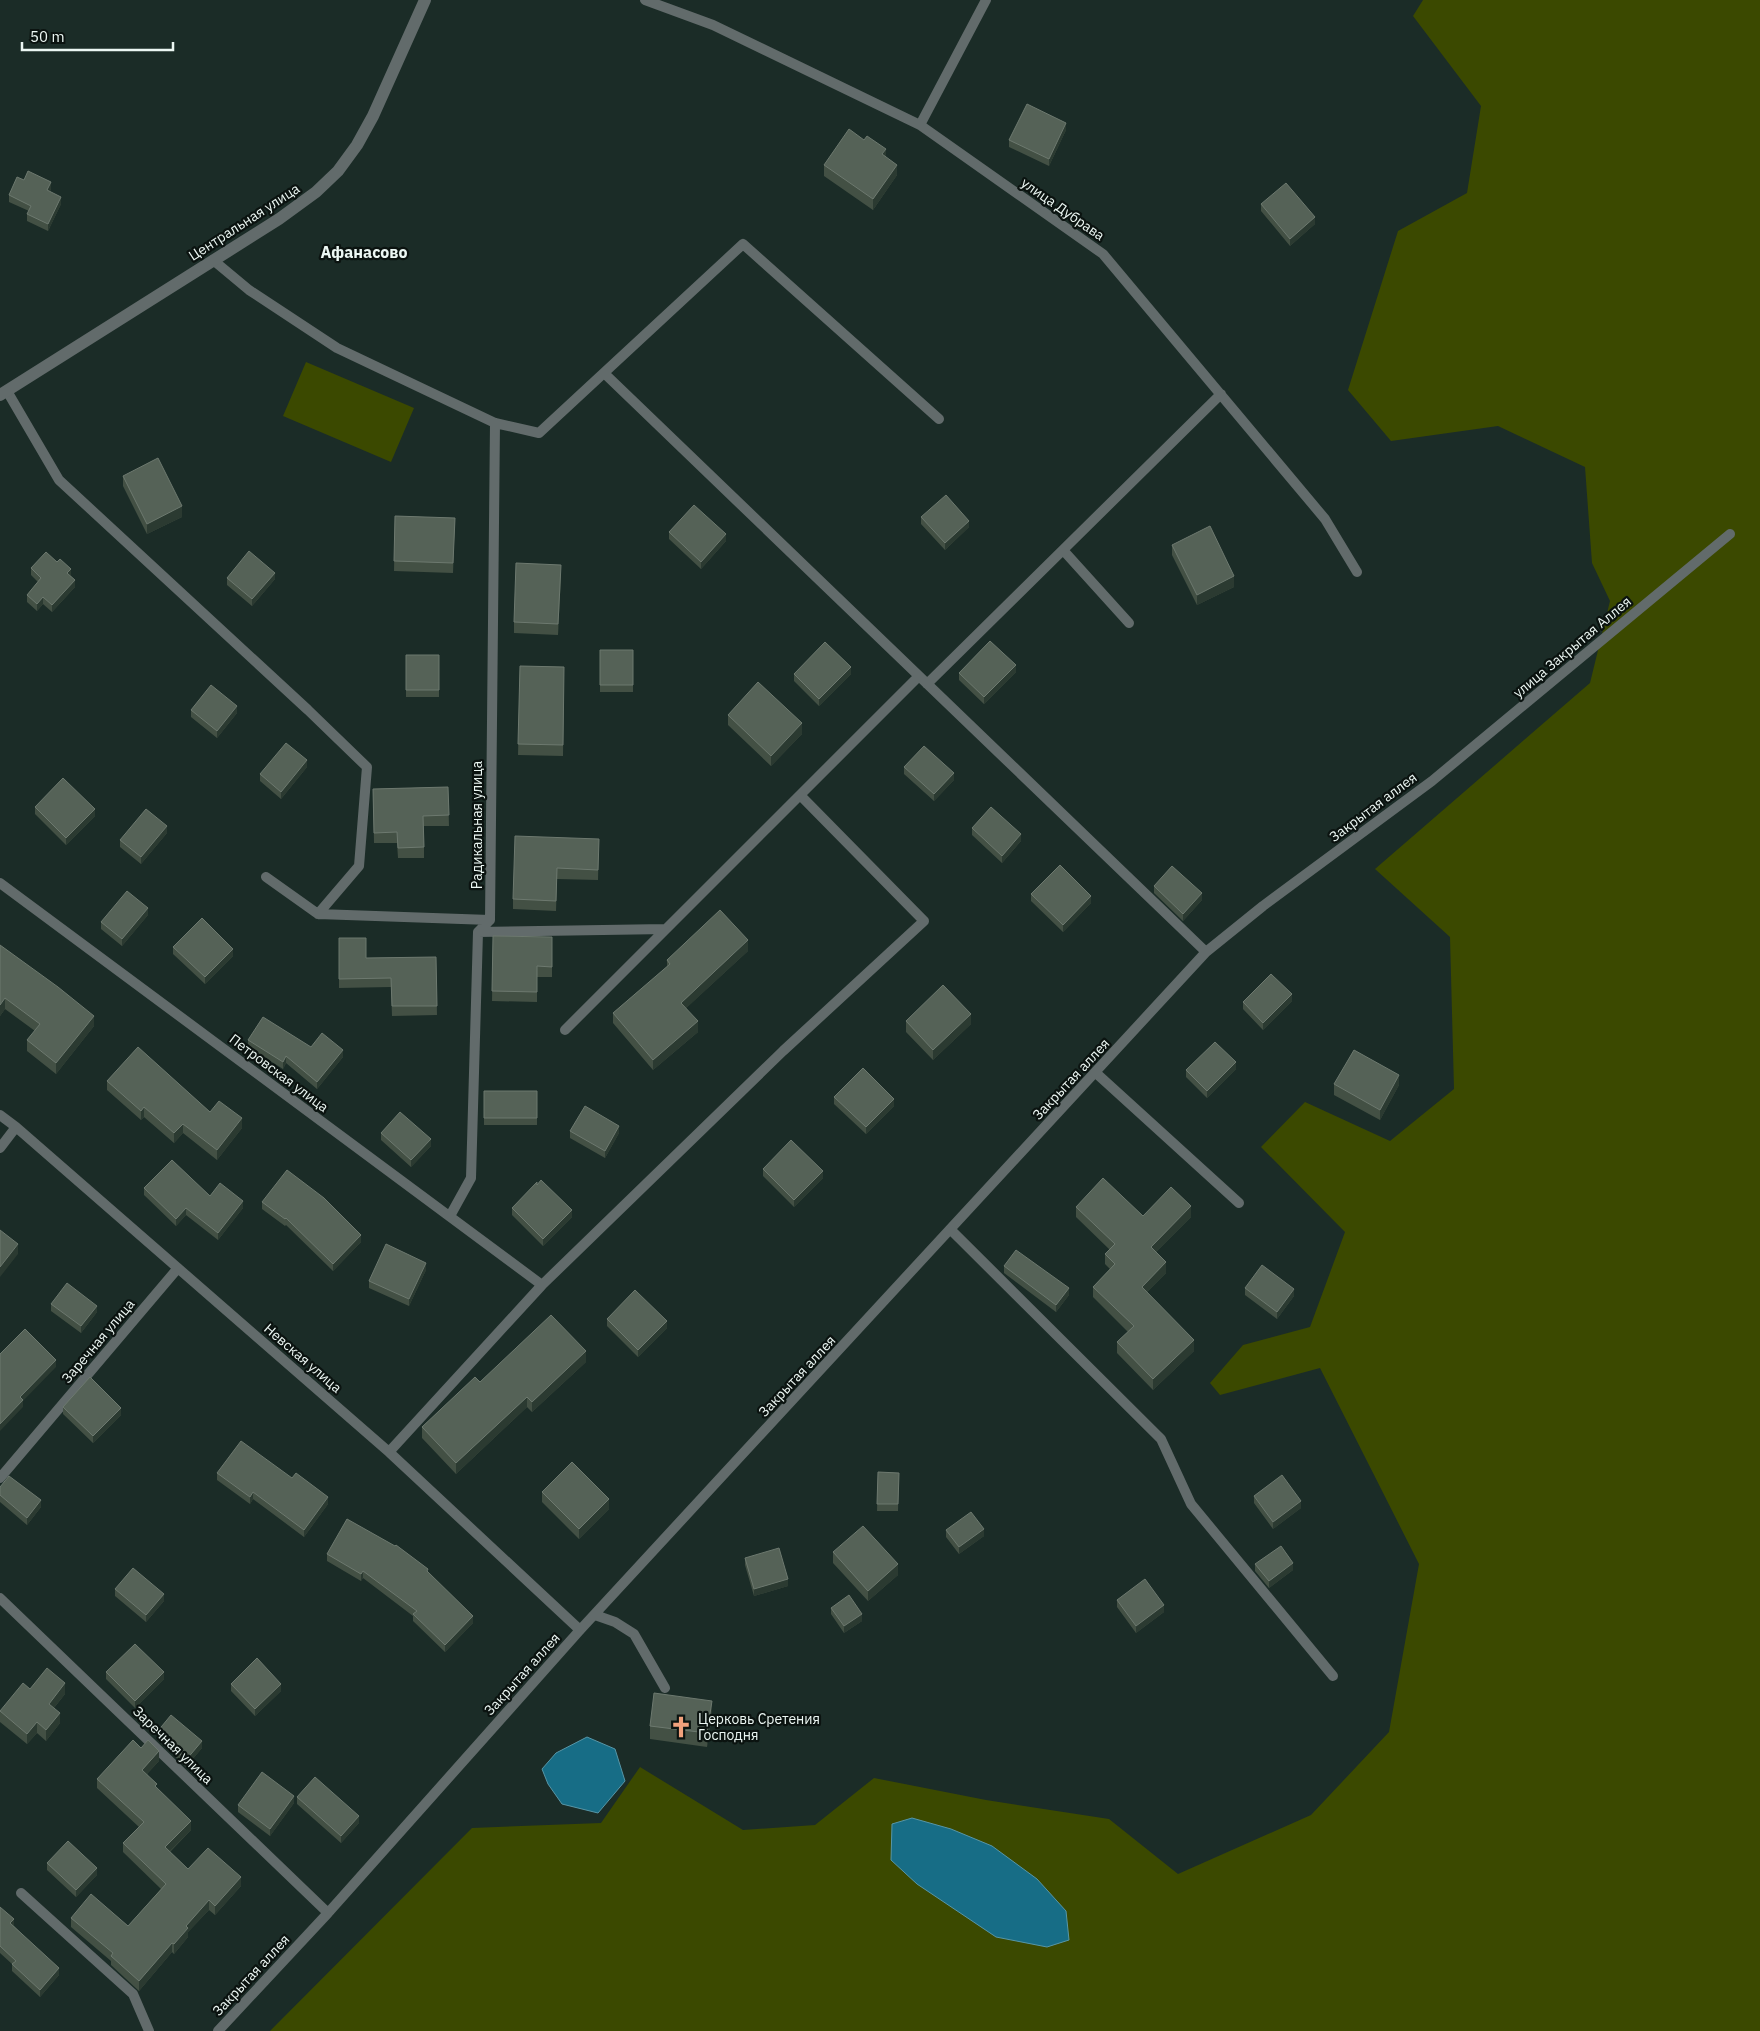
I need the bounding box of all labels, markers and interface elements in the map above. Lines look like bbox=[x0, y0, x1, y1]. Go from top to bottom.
scale bar bbox=[22, 20, 174, 52]
text: 50 m bbox=[30, 27, 65, 46]
street label: улица Дубрава bbox=[1018, 174, 1109, 245]
street label: Центральная улица bbox=[185, 179, 303, 265]
district label: Афанасово bbox=[320, 242, 408, 262]
street label: улица Закрытая Аллея bbox=[1509, 592, 1635, 702]
street label: Радикальная улица bbox=[468, 760, 486, 889]
street label: Закрытая аллея bbox=[1326, 768, 1420, 846]
street label: Петровская улица bbox=[226, 1030, 332, 1116]
street label: Закрытая аллея bbox=[1029, 1034, 1113, 1124]
street label: Заречная улица bbox=[58, 1295, 139, 1387]
street label: Невская улица bbox=[260, 1319, 346, 1397]
street label: Закрытая аллея bbox=[755, 1331, 839, 1421]
street label: Закрытая аллея bbox=[480, 1629, 564, 1719]
street label: Заречная улица bbox=[129, 1702, 217, 1788]
place label: Церковь Сретения Господня bbox=[698, 1710, 820, 1744]
church icon: Церковь Сретения Господня bbox=[668, 1714, 694, 1740]
street label: Закрытая аллея bbox=[209, 1930, 293, 2020]

